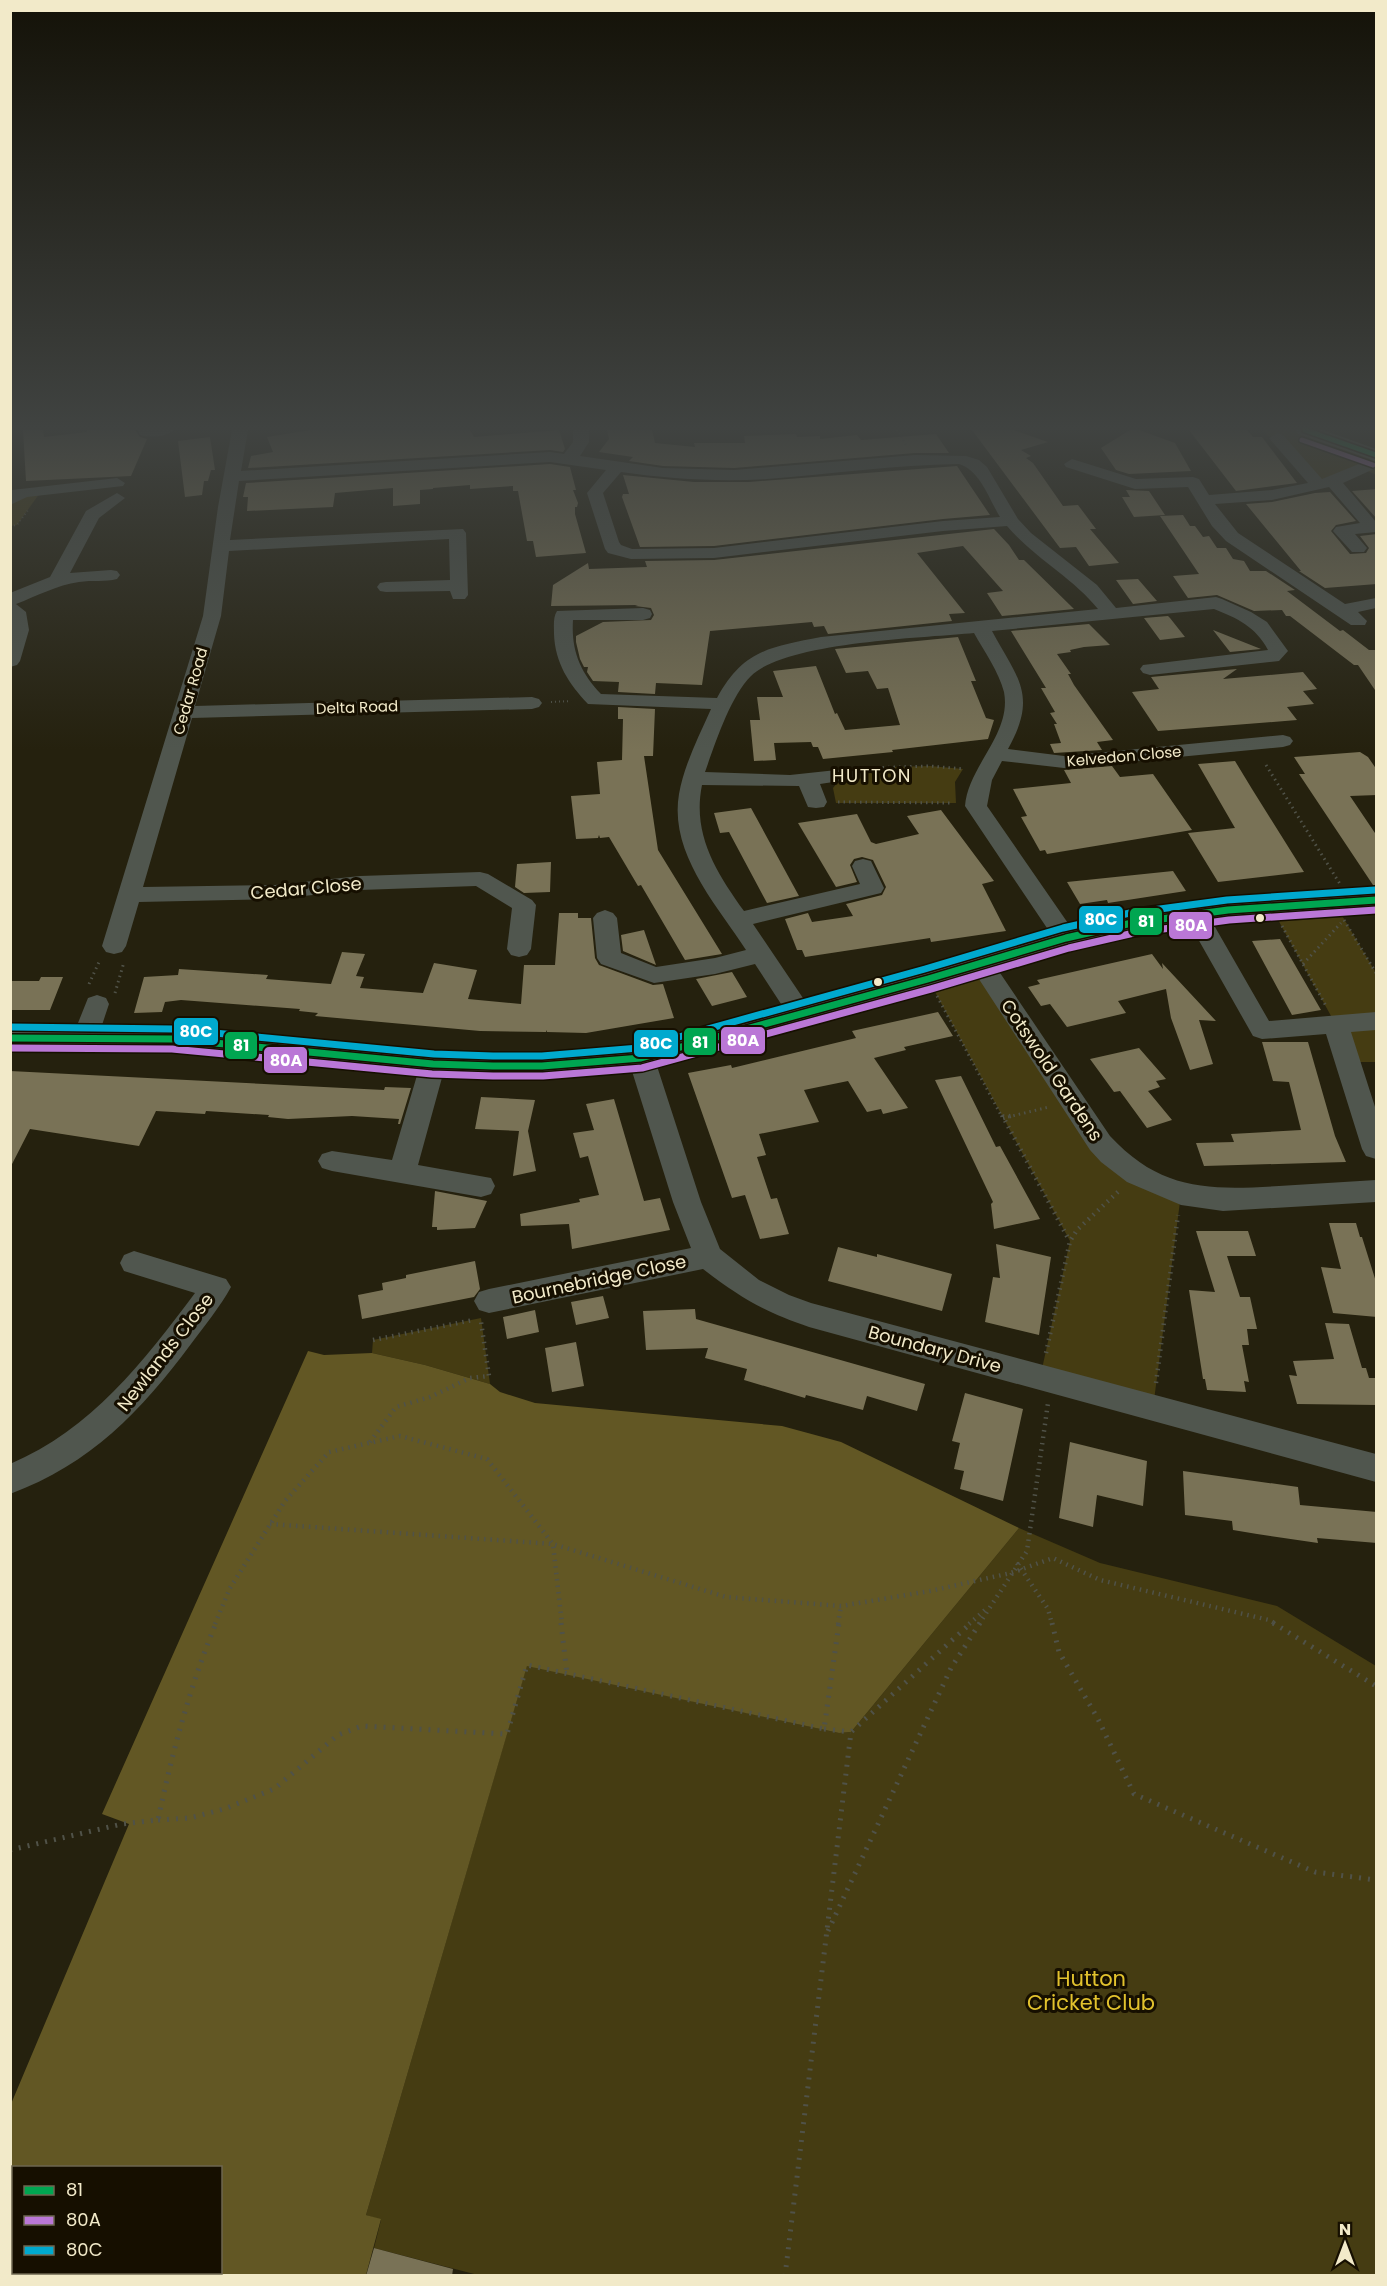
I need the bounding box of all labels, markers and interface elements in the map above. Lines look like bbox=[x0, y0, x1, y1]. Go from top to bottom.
street label: Cedar Road bbox=[168, 645, 212, 737]
street label: Delta Road bbox=[316, 695, 398, 719]
street label: Kelvedon Close bbox=[1066, 741, 1182, 771]
district label: HUTTON bbox=[832, 763, 912, 788]
street label: Cedar Close bbox=[249, 871, 363, 905]
line badge: 80C bbox=[1078, 905, 1124, 934]
line badge: 81 bbox=[1129, 907, 1163, 936]
text: 80C bbox=[1085, 908, 1118, 931]
text: 81 bbox=[1138, 910, 1154, 933]
line badge: 80A bbox=[1168, 911, 1213, 940]
unlabelled marker bbox=[1254, 912, 1266, 924]
text: 80A bbox=[1175, 914, 1208, 937]
unlabelled marker bbox=[872, 976, 884, 988]
street label: Cotswold Gardens bbox=[995, 994, 1109, 1146]
line badge: 80C bbox=[173, 1017, 219, 1046]
text: 80C bbox=[180, 1020, 213, 1043]
line badge: 80A bbox=[720, 1026, 766, 1055]
line badge: 81 bbox=[683, 1027, 717, 1056]
line badge: 80C bbox=[633, 1029, 679, 1058]
text: 80A bbox=[727, 1029, 760, 1052]
line badge: 81 bbox=[224, 1031, 258, 1060]
text: 81 bbox=[692, 1031, 708, 1054]
text: 80C bbox=[640, 1032, 673, 1055]
text: 81 bbox=[233, 1034, 249, 1057]
line badge: 80A bbox=[263, 1046, 308, 1074]
text: 80A bbox=[270, 1049, 303, 1072]
street label: Bournebridge Close bbox=[510, 1248, 688, 1310]
street label: Newlands Close bbox=[111, 1288, 219, 1416]
street label: Boundary Drive bbox=[866, 1319, 1004, 1379]
park label: Hutton Cricket Club bbox=[1027, 1964, 1155, 2017]
legend bbox=[12, 2166, 222, 2274]
text: 81 bbox=[66, 2177, 83, 2202]
text: 80A bbox=[66, 2207, 101, 2232]
north arrow bbox=[1315, 2214, 1375, 2274]
text: N bbox=[1339, 2218, 1351, 2241]
text: 80C bbox=[66, 2237, 103, 2262]

